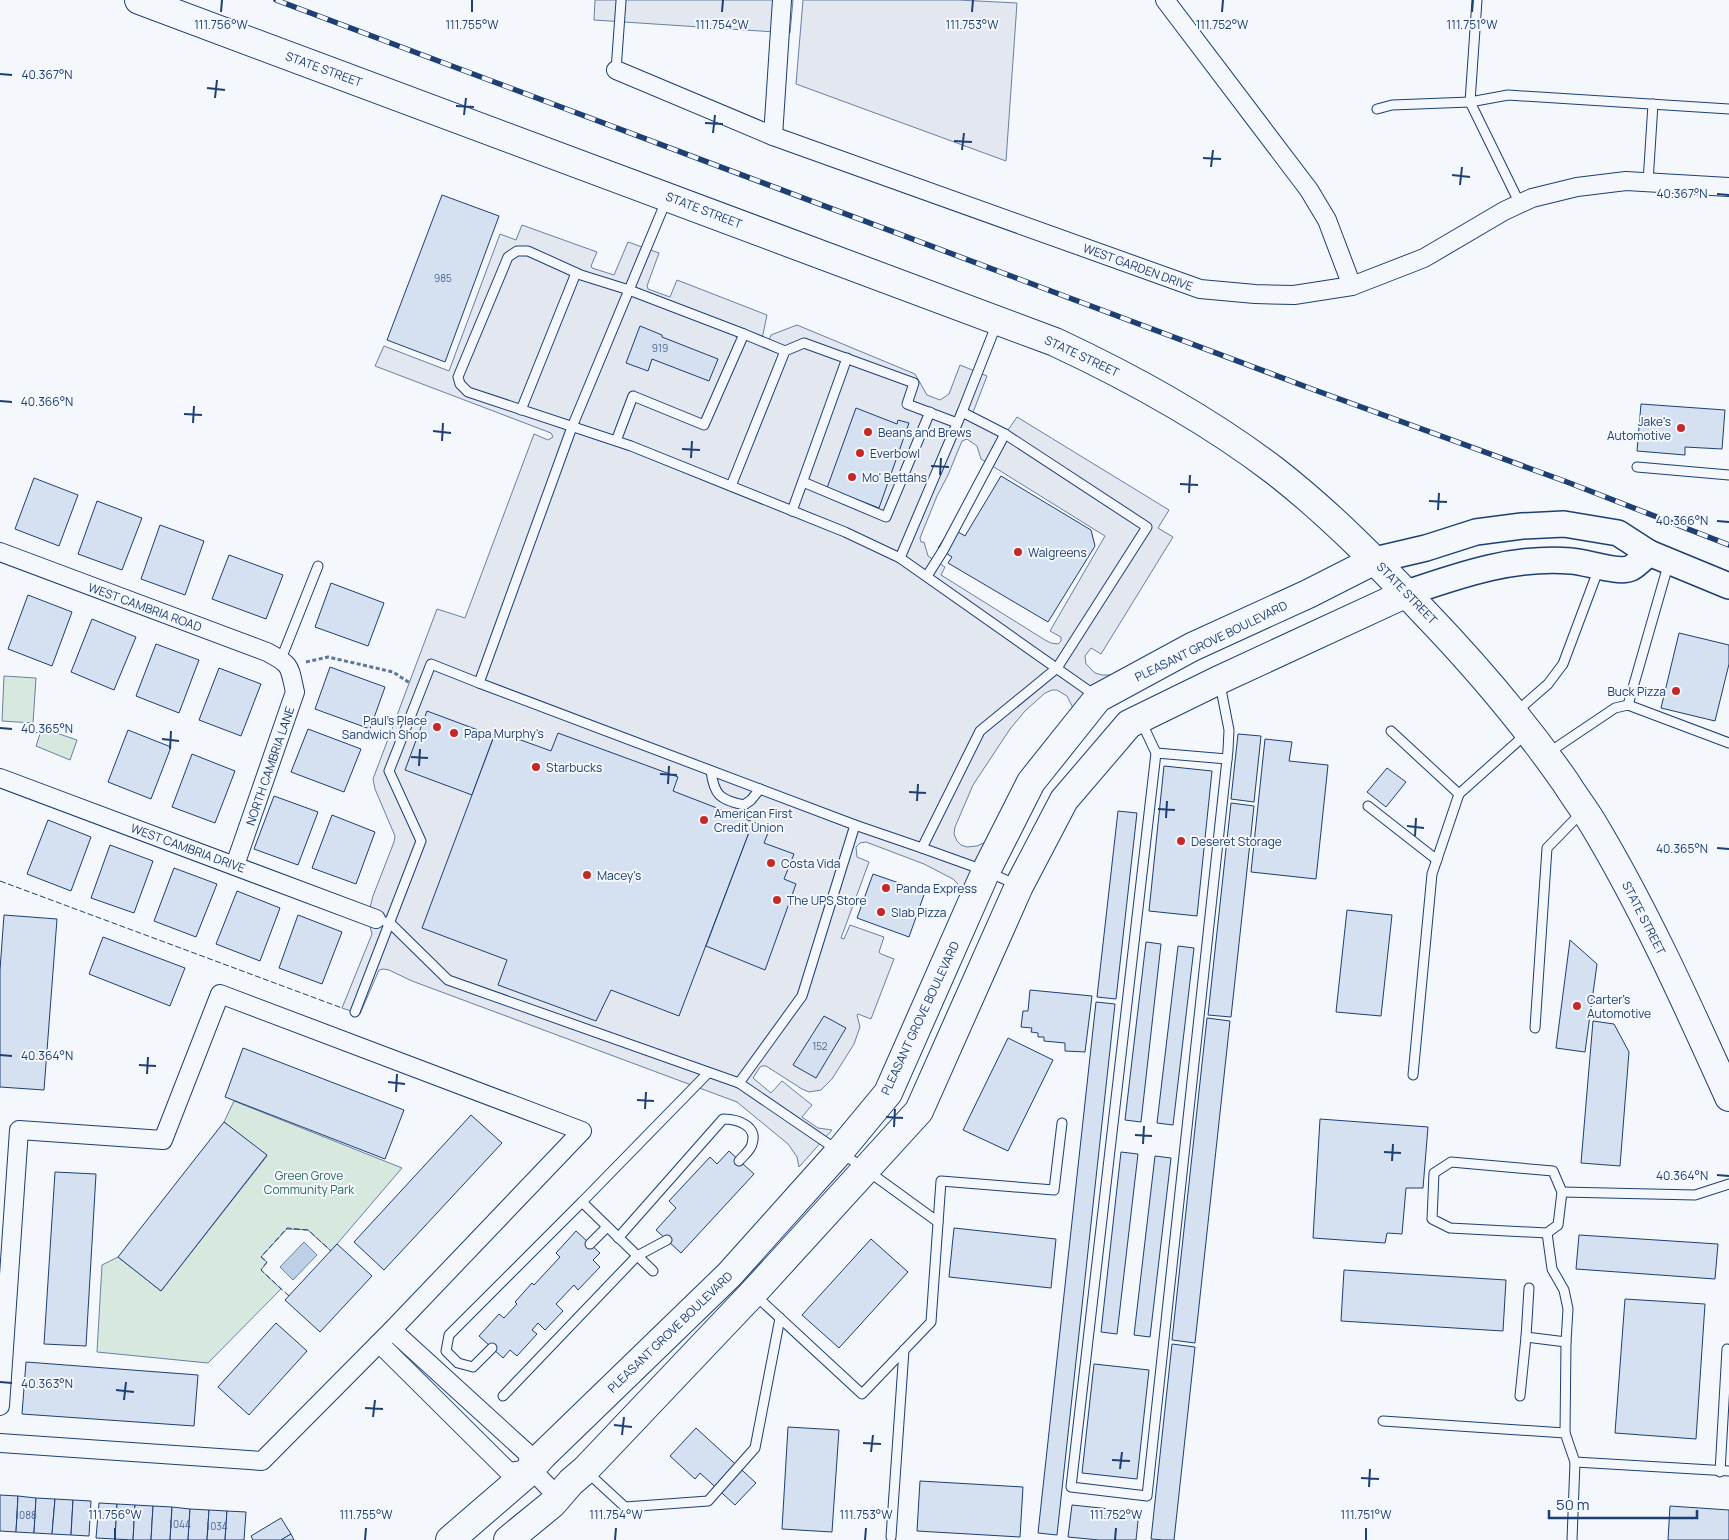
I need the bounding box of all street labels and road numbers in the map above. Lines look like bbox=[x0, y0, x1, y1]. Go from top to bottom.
street label: STATE STREET bbox=[283, 47, 366, 91]
street label: STATE STREET bbox=[663, 188, 745, 233]
street label: WEST GARDEN DRIVE bbox=[1081, 239, 1195, 295]
street label: STATE STREET bbox=[1042, 331, 1123, 381]
street label: STATE STREET bbox=[1373, 558, 1442, 628]
street label: WEST CAMBRIA ROAD bbox=[86, 579, 204, 635]
street label: PLEASANT GROVE BOULEVARD bbox=[1132, 597, 1290, 685]
street label: NORTH CAMBRIA LANE bbox=[242, 704, 298, 828]
street label: WEST CAMBRIA DRIVE bbox=[128, 819, 248, 877]
street label: STATE STREET bbox=[1618, 878, 1670, 958]
street label: PLEASANT GROVE BOULEVARD bbox=[877, 938, 963, 1098]
street label: PLEASANT GROVE BOULEVARD bbox=[604, 1268, 736, 1396]

